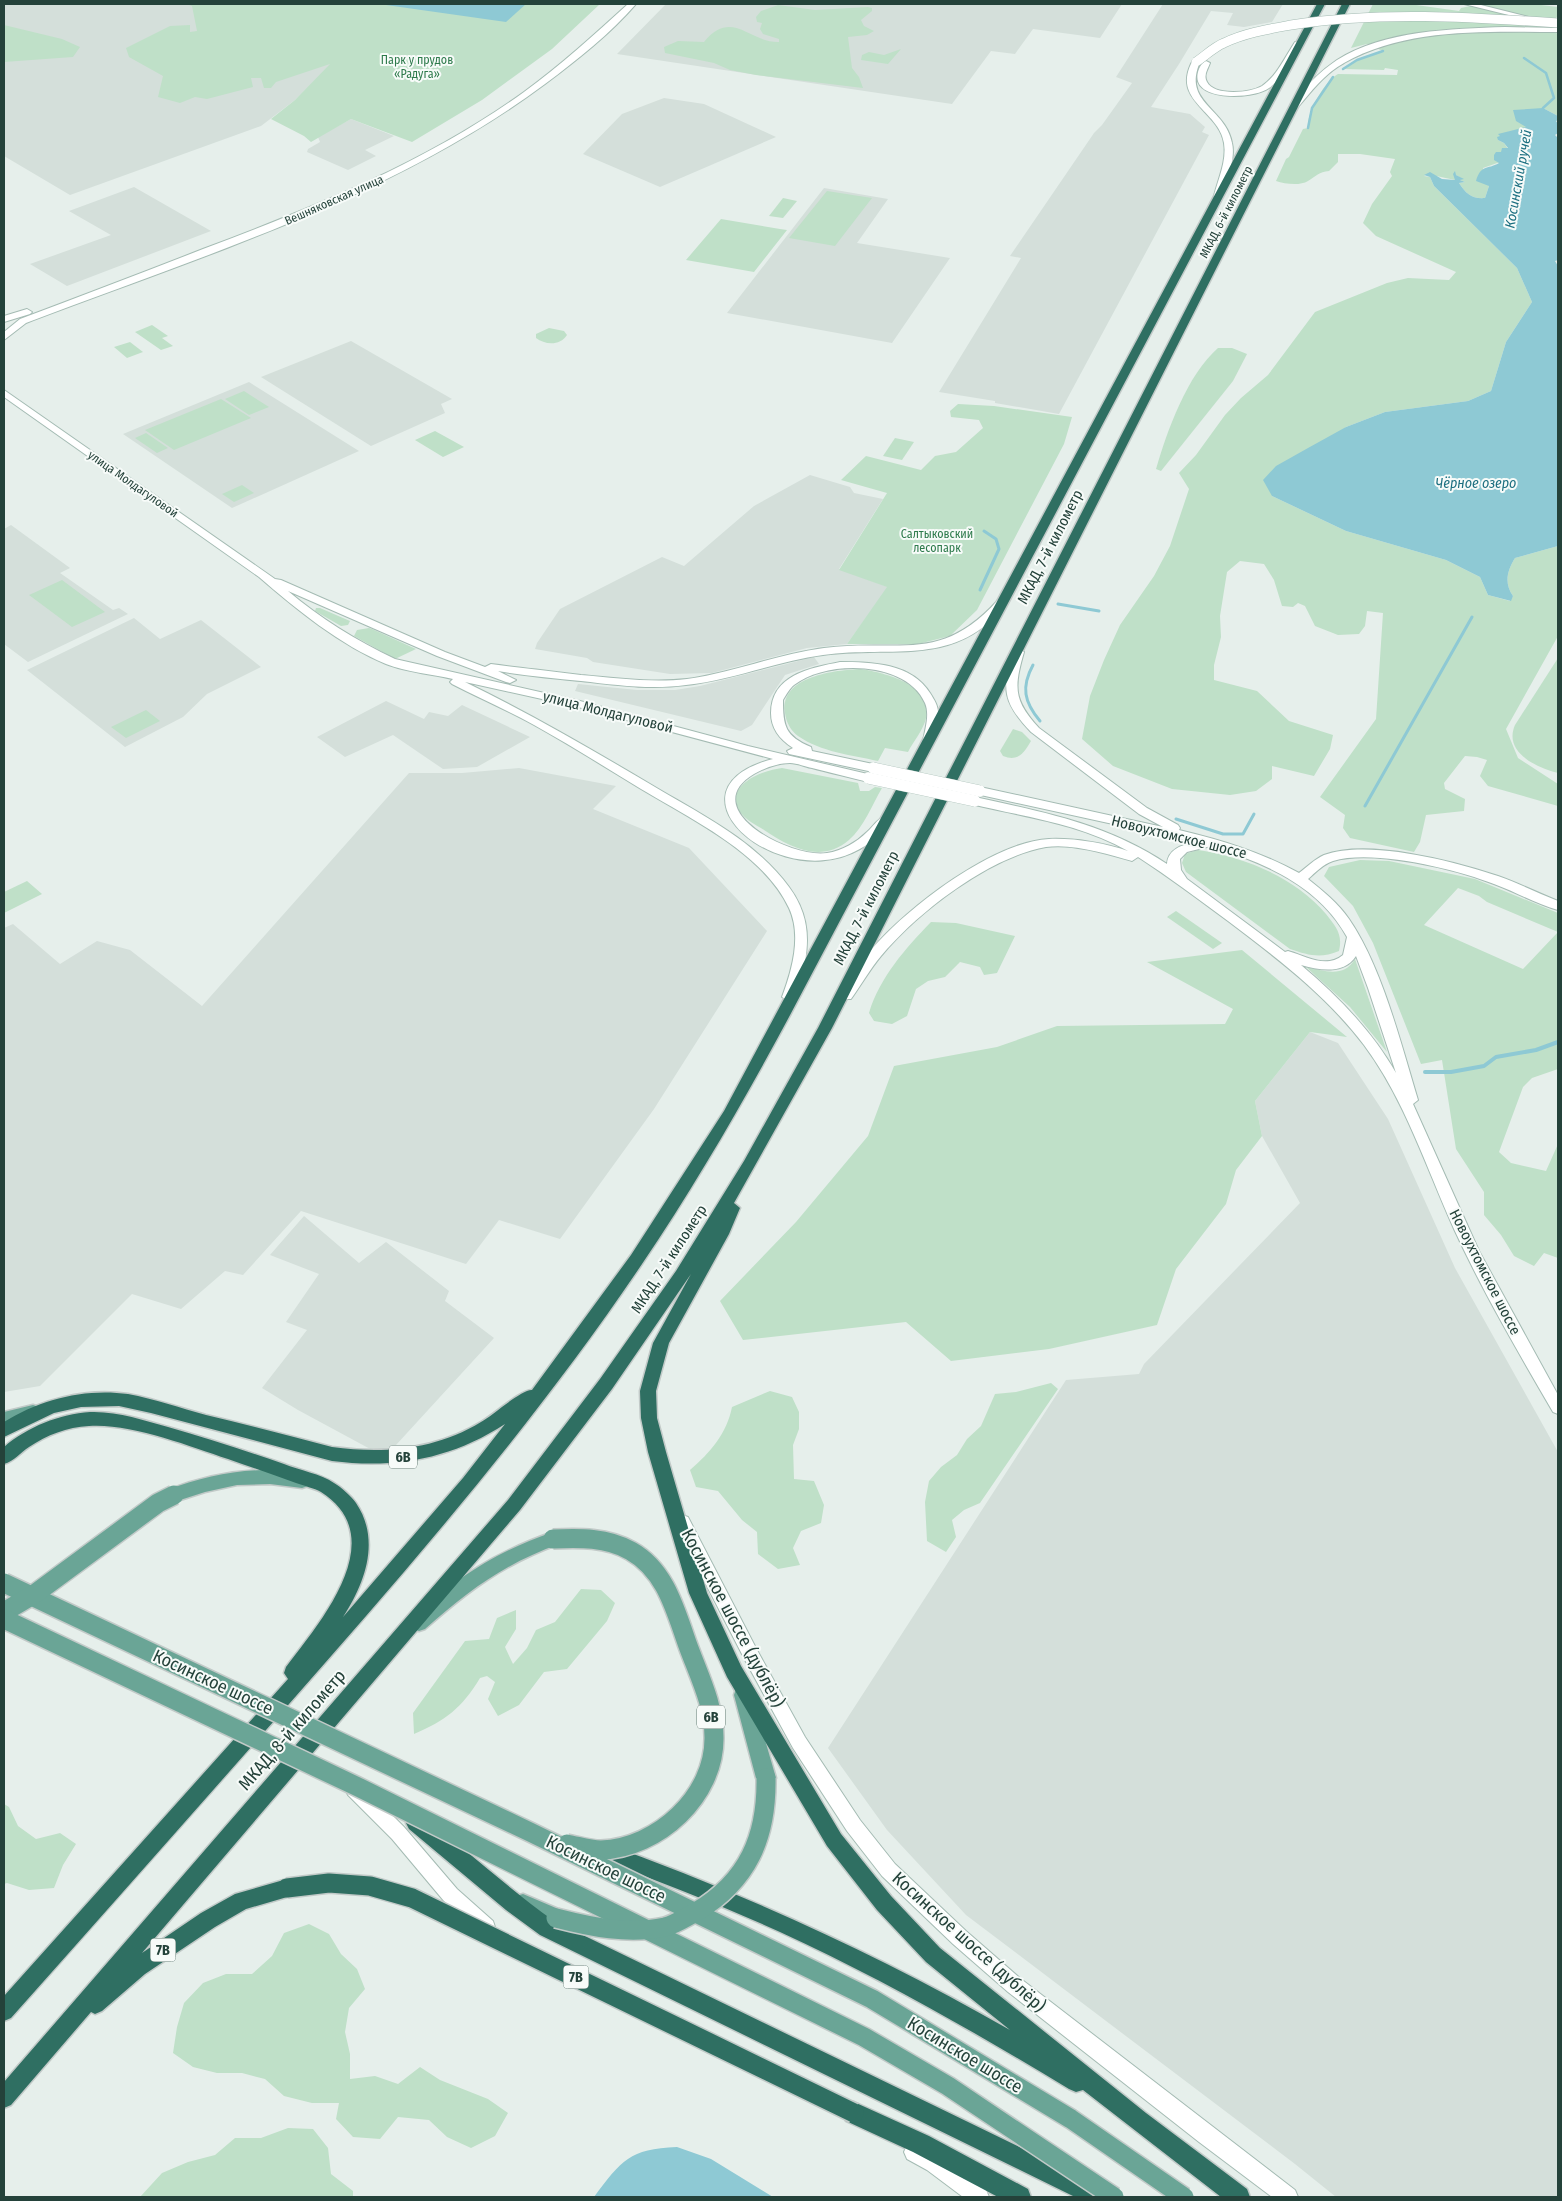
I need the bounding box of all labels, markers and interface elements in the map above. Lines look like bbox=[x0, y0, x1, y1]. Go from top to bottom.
park label: Парк у прудов «Радуга» bbox=[381, 53, 453, 81]
water label: Косинский ручей bbox=[1501, 128, 1536, 230]
street label: МКАД, 6-й километр bbox=[1197, 164, 1255, 260]
street label: Вешняковская улица bbox=[282, 172, 386, 228]
street label: улица Молдагуловой bbox=[85, 448, 181, 520]
water label: Чёрное озеро bbox=[1436, 475, 1516, 492]
street label: МКАД, 7-й километр bbox=[1013, 487, 1087, 607]
park label: Салтыковский лесопарк bbox=[901, 527, 973, 555]
street label: улица Молдагуловой bbox=[541, 687, 675, 737]
street label: Новоухтомское шоссе bbox=[1110, 811, 1248, 863]
street label: МКАД, 7-й километр bbox=[829, 848, 903, 968]
street label: МКАД, 7-й километр bbox=[627, 1201, 711, 1317]
street label: Новоухтомское шоссе bbox=[1445, 1206, 1525, 1338]
road number: 6B bbox=[389, 1445, 417, 1468]
street label: Косинское шоссе (дублёр) bbox=[677, 1525, 789, 1711]
street label: Косинское шоссе bbox=[149, 1644, 277, 1720]
street label: МКАД, 8-й километр bbox=[234, 1665, 350, 1795]
road number: 6B bbox=[697, 1705, 725, 1728]
street label: Косинское шоссе bbox=[543, 1831, 669, 1907]
street label: Косинское шоссе (дублёр) bbox=[888, 1867, 1050, 2017]
road number: 7B bbox=[150, 1938, 176, 1962]
road number: 7B bbox=[564, 1965, 588, 1988]
street label: Косинское шоссе bbox=[903, 2012, 1027, 2098]

